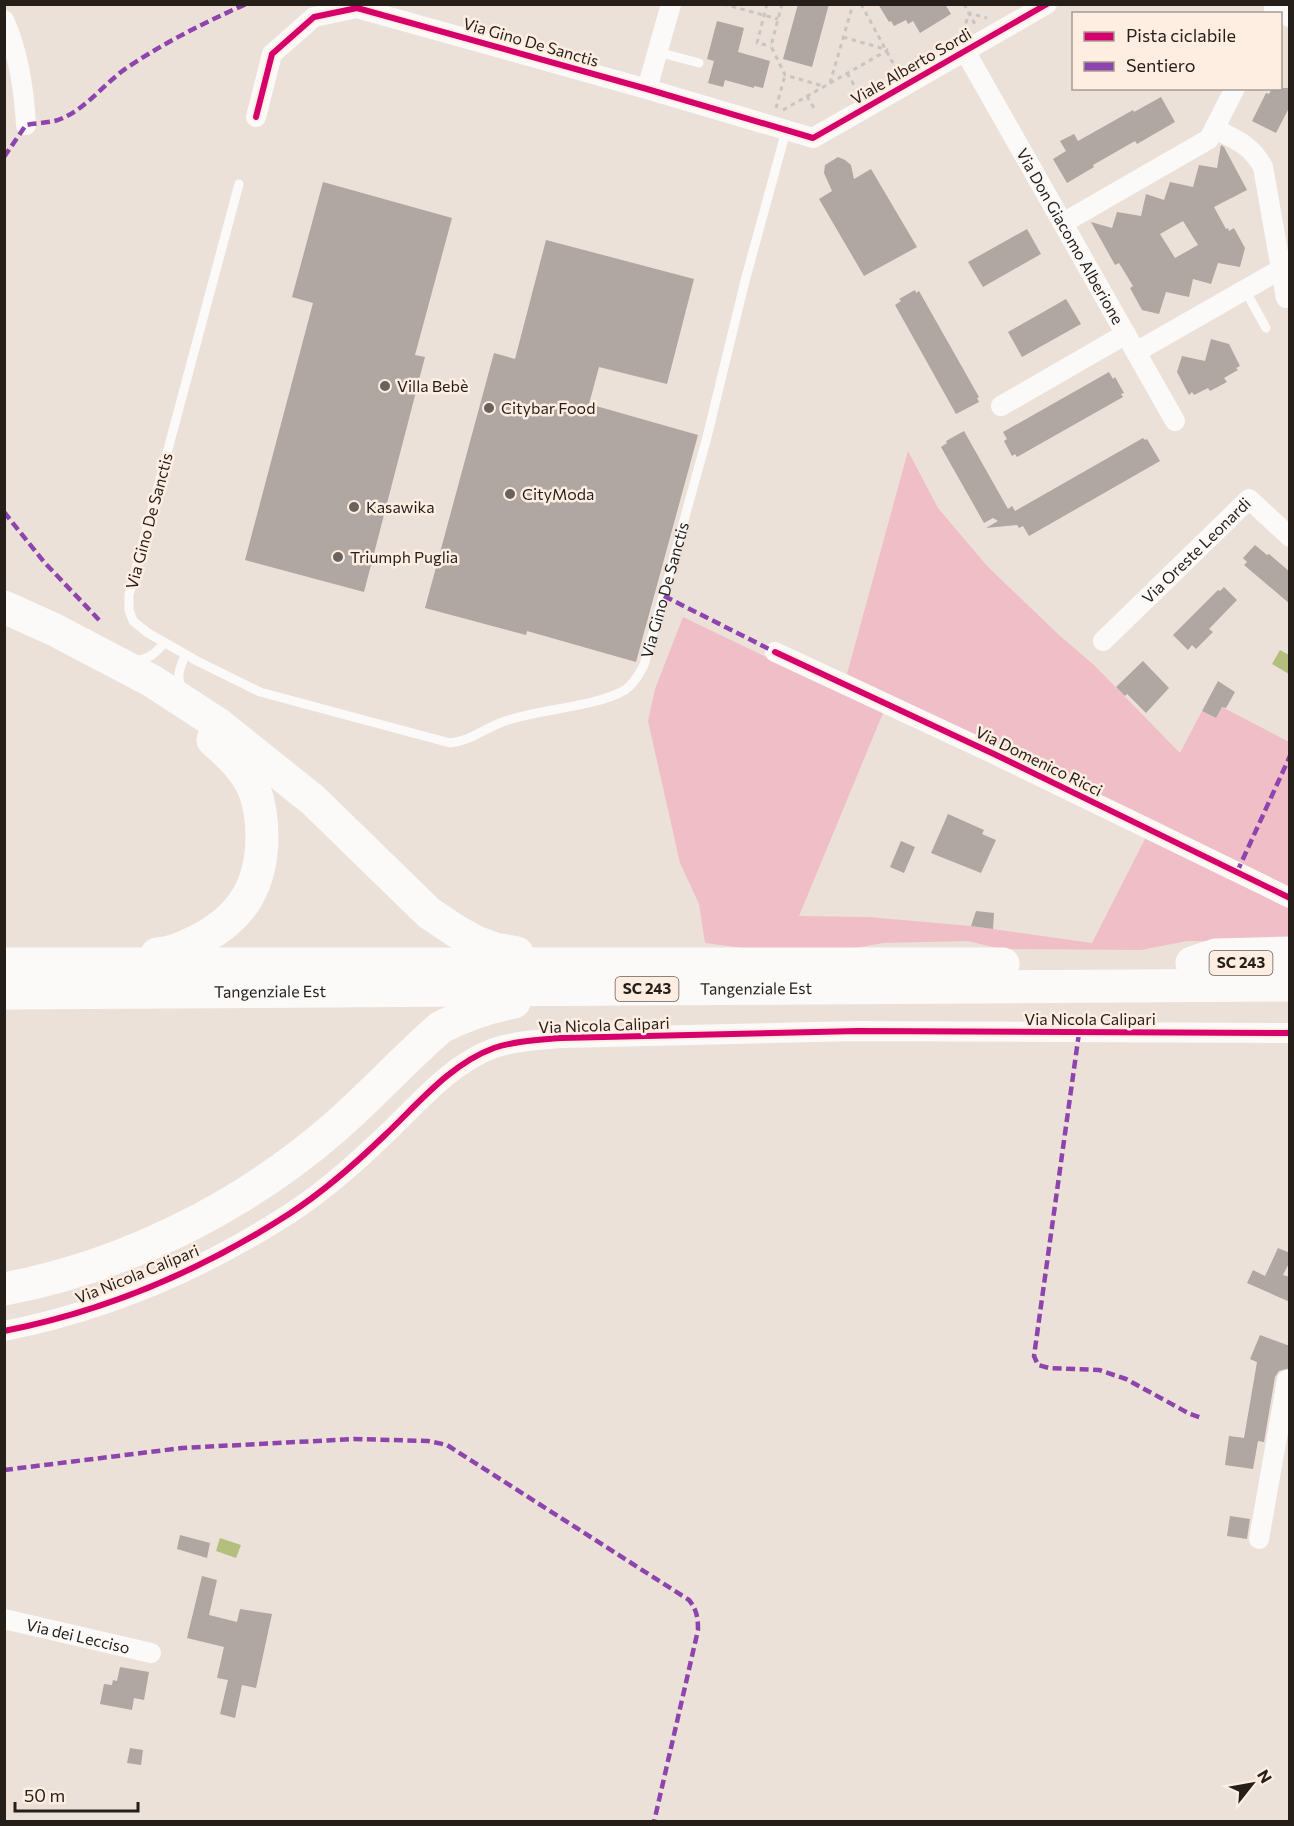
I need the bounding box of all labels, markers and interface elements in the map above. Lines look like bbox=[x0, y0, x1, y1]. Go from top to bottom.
legend bbox=[1072, 12, 1282, 90]
street label: Via Gino De Sanctis bbox=[461, 13, 601, 70]
street label: Viale Alberto Sordi bbox=[847, 23, 974, 108]
text: Pista ciclabile bbox=[1126, 24, 1236, 46]
text: Sentiero bbox=[1126, 54, 1196, 76]
street label: Via Don Giacomo Alberione bbox=[1013, 145, 1128, 327]
place label: Villa Bebè bbox=[397, 376, 468, 395]
marker: Villa Bebè bbox=[378, 379, 392, 393]
place label: Citybar Food bbox=[501, 398, 595, 417]
marker: Citybar Food bbox=[482, 401, 496, 415]
street label: Via Gino De Sanctis bbox=[121, 451, 176, 591]
place label: CityModa bbox=[522, 484, 594, 503]
marker: CityModa bbox=[503, 487, 517, 501]
street label: Via Oreste Leonardi bbox=[1138, 493, 1254, 607]
place label: Kasawika bbox=[366, 497, 435, 516]
marker: Kasawika bbox=[347, 500, 361, 514]
street label: Via Gino De Sanctis bbox=[636, 520, 692, 660]
place label: Triumph Puglia bbox=[350, 547, 458, 566]
marker: Triumph Puglia bbox=[331, 550, 345, 564]
street label: Via Domenico Ricci bbox=[973, 722, 1106, 800]
road number: SC 243 bbox=[1210, 951, 1272, 975]
road number: SC 243 bbox=[616, 977, 678, 1001]
street label: Tangenziale Est bbox=[700, 978, 812, 998]
street label: Tangenziale Est bbox=[214, 981, 326, 1001]
street label: Via Nicola Calipari bbox=[1024, 1009, 1156, 1028]
street label: Via Nicola Calipari bbox=[538, 1013, 670, 1036]
street label: Via Nicola Calipari bbox=[72, 1240, 201, 1307]
street label: Via dei Lecciso bbox=[24, 1614, 132, 1657]
north arrow bbox=[1222, 1754, 1282, 1814]
text: N bbox=[1254, 1766, 1277, 1786]
scale bar bbox=[15, 1775, 138, 1813]
text: 50 m bbox=[24, 1784, 65, 1806]

